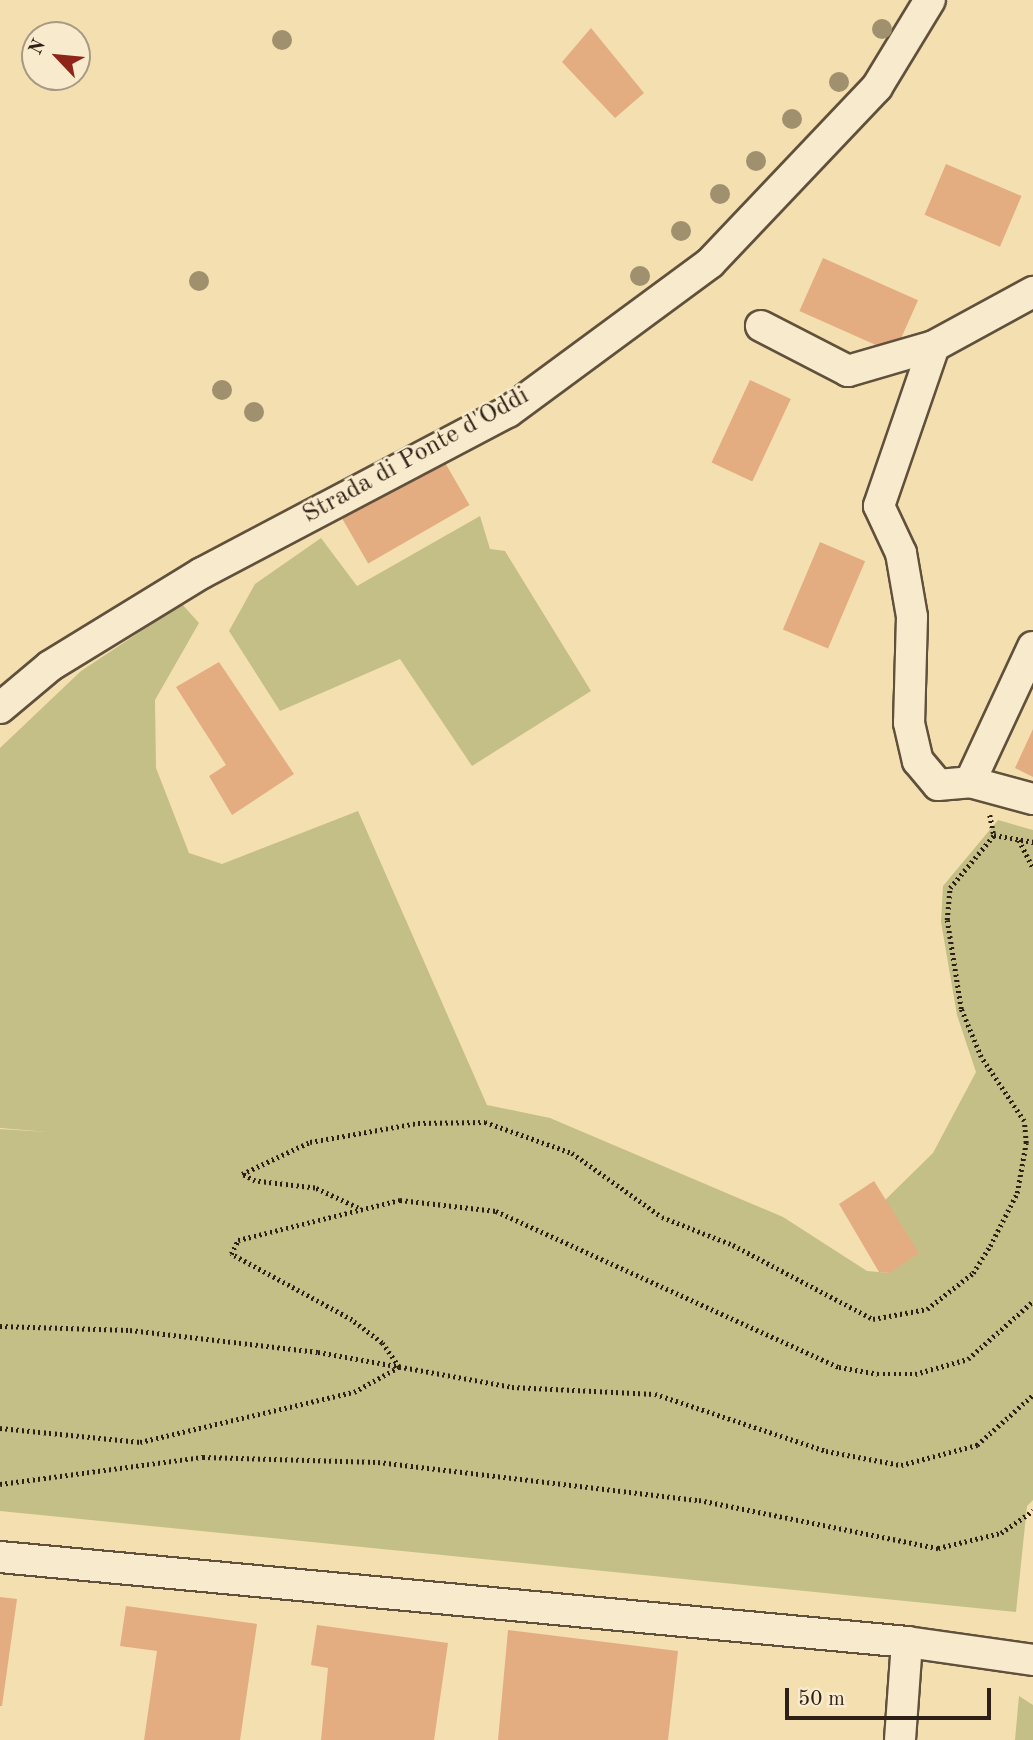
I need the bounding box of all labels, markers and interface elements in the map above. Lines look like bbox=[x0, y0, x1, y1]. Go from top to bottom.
north arrow bbox=[21, 21, 91, 91]
text: N bbox=[27, 37, 50, 58]
street label: Strada di Ponte d'Oddi bbox=[297, 381, 535, 531]
scale bar bbox=[788, 1674, 995, 1718]
text: 50 m bbox=[798, 1689, 845, 1710]

